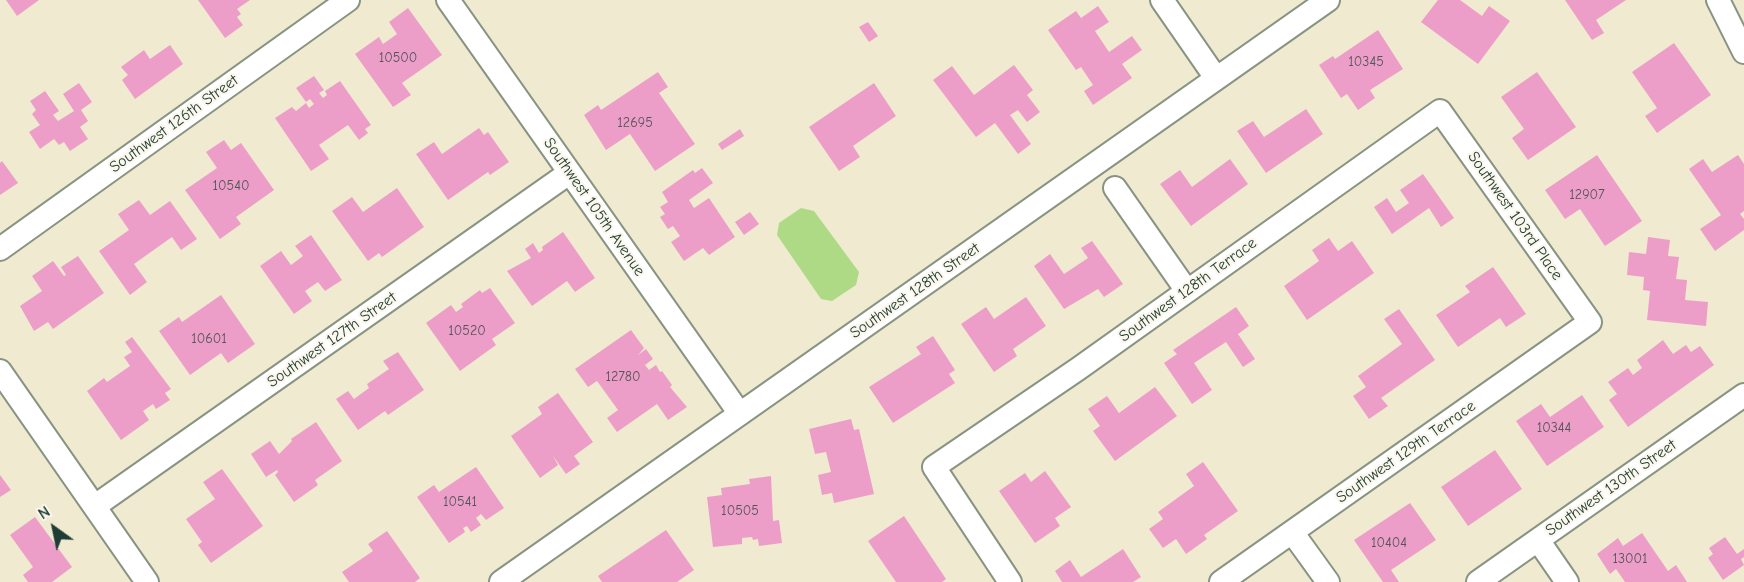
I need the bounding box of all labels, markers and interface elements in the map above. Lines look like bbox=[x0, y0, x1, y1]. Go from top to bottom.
house number: 10500 bbox=[379, 50, 417, 66]
house number: 10345 bbox=[1348, 54, 1384, 70]
street label: Southwest 126th Street bbox=[106, 71, 242, 177]
house number: 12695 bbox=[617, 115, 653, 131]
street label: Southwest 105th Avenue bbox=[539, 134, 649, 280]
street label: Southwest 103rd Place bbox=[1463, 148, 1567, 284]
house number: 10540 bbox=[213, 178, 249, 194]
house number: 12907 bbox=[1569, 187, 1605, 203]
street label: Southwest 128th Terrace bbox=[1115, 234, 1261, 346]
street label: Southwest 128th Street bbox=[846, 239, 984, 343]
street label: Southwest 127th Street bbox=[264, 288, 400, 392]
house number: 10520 bbox=[448, 323, 486, 339]
house number: 10601 bbox=[191, 331, 227, 347]
house number: 12780 bbox=[605, 369, 641, 385]
street label: Southwest 129th Terrace bbox=[1333, 397, 1479, 507]
house number: 10344 bbox=[1537, 420, 1571, 436]
street label: Southwest 130th Street bbox=[1542, 436, 1680, 540]
house number: 10541 bbox=[443, 494, 477, 510]
north arrow bbox=[24, 498, 84, 558]
text: N bbox=[35, 503, 53, 523]
house number: 10505 bbox=[721, 503, 759, 519]
house number: 10404 bbox=[1371, 535, 1407, 551]
house number: 13001 bbox=[1612, 551, 1648, 567]

